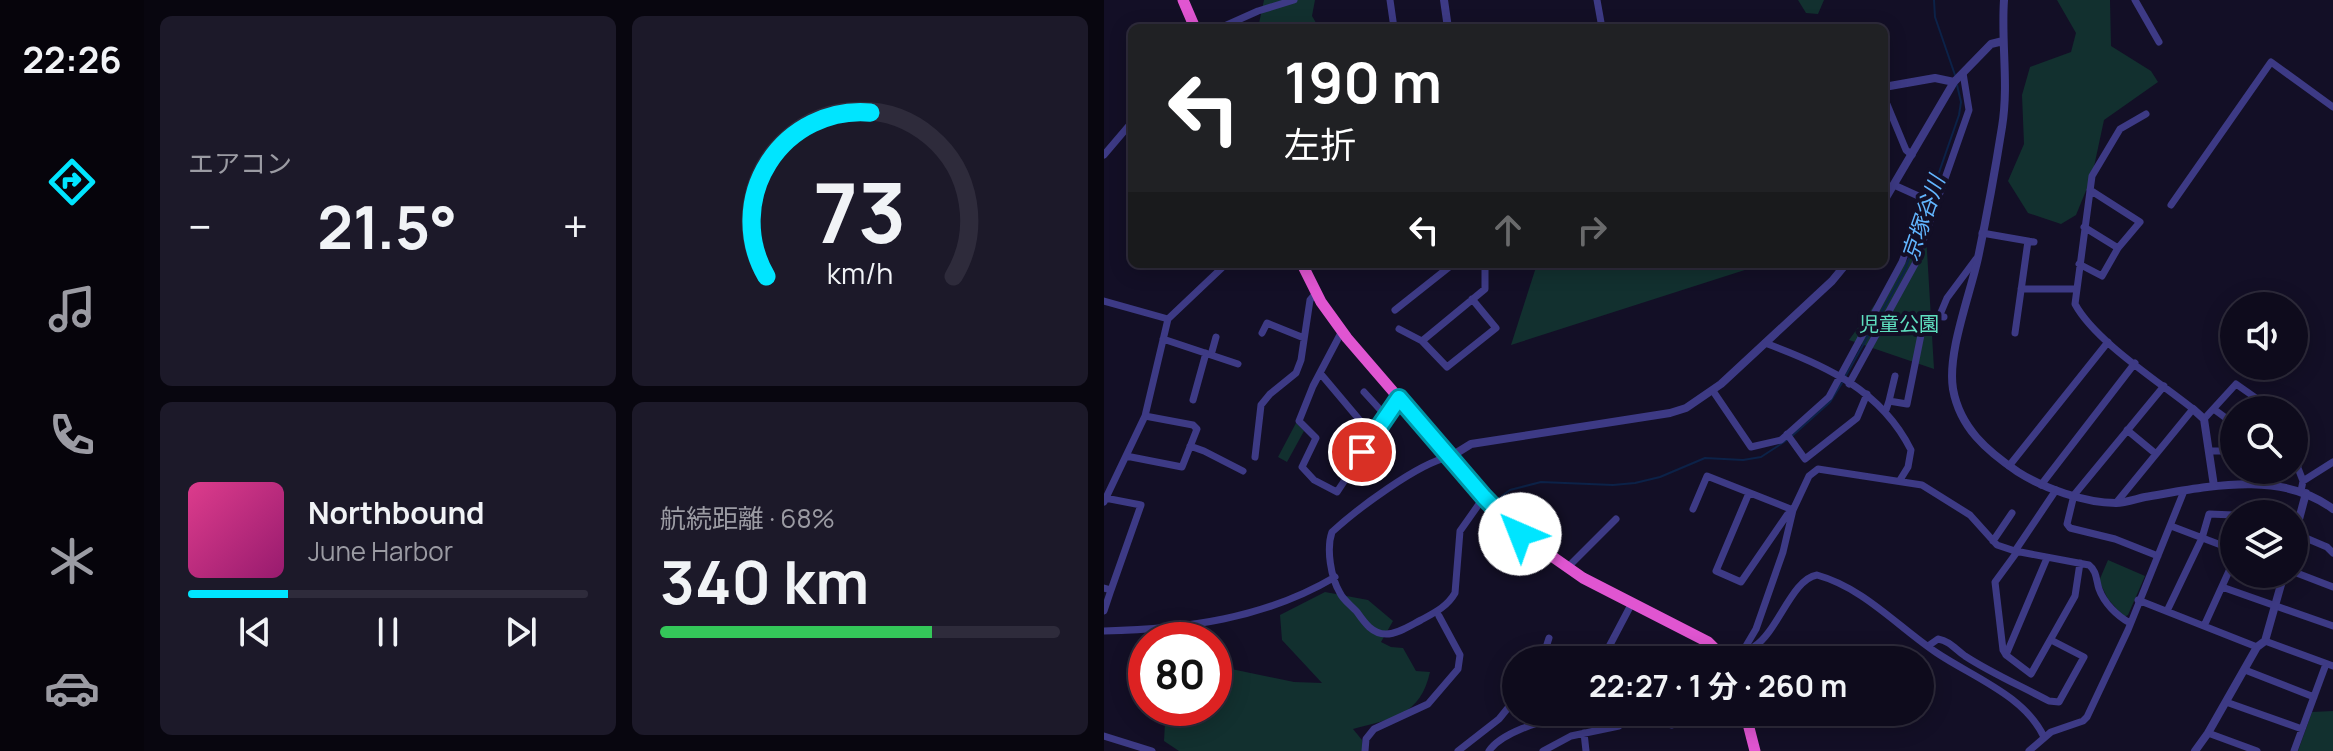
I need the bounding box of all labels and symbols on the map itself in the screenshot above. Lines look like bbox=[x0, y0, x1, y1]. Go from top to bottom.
water label: 京塚谷川 bbox=[1894, 170, 1952, 264]
park label: 児童公園 bbox=[1859, 310, 1939, 337]
pin bbox=[1328, 418, 1396, 486]
position arrow bbox=[1478, 492, 1562, 576]
speed limit sign: 80 bbox=[1128, 622, 1232, 726]

